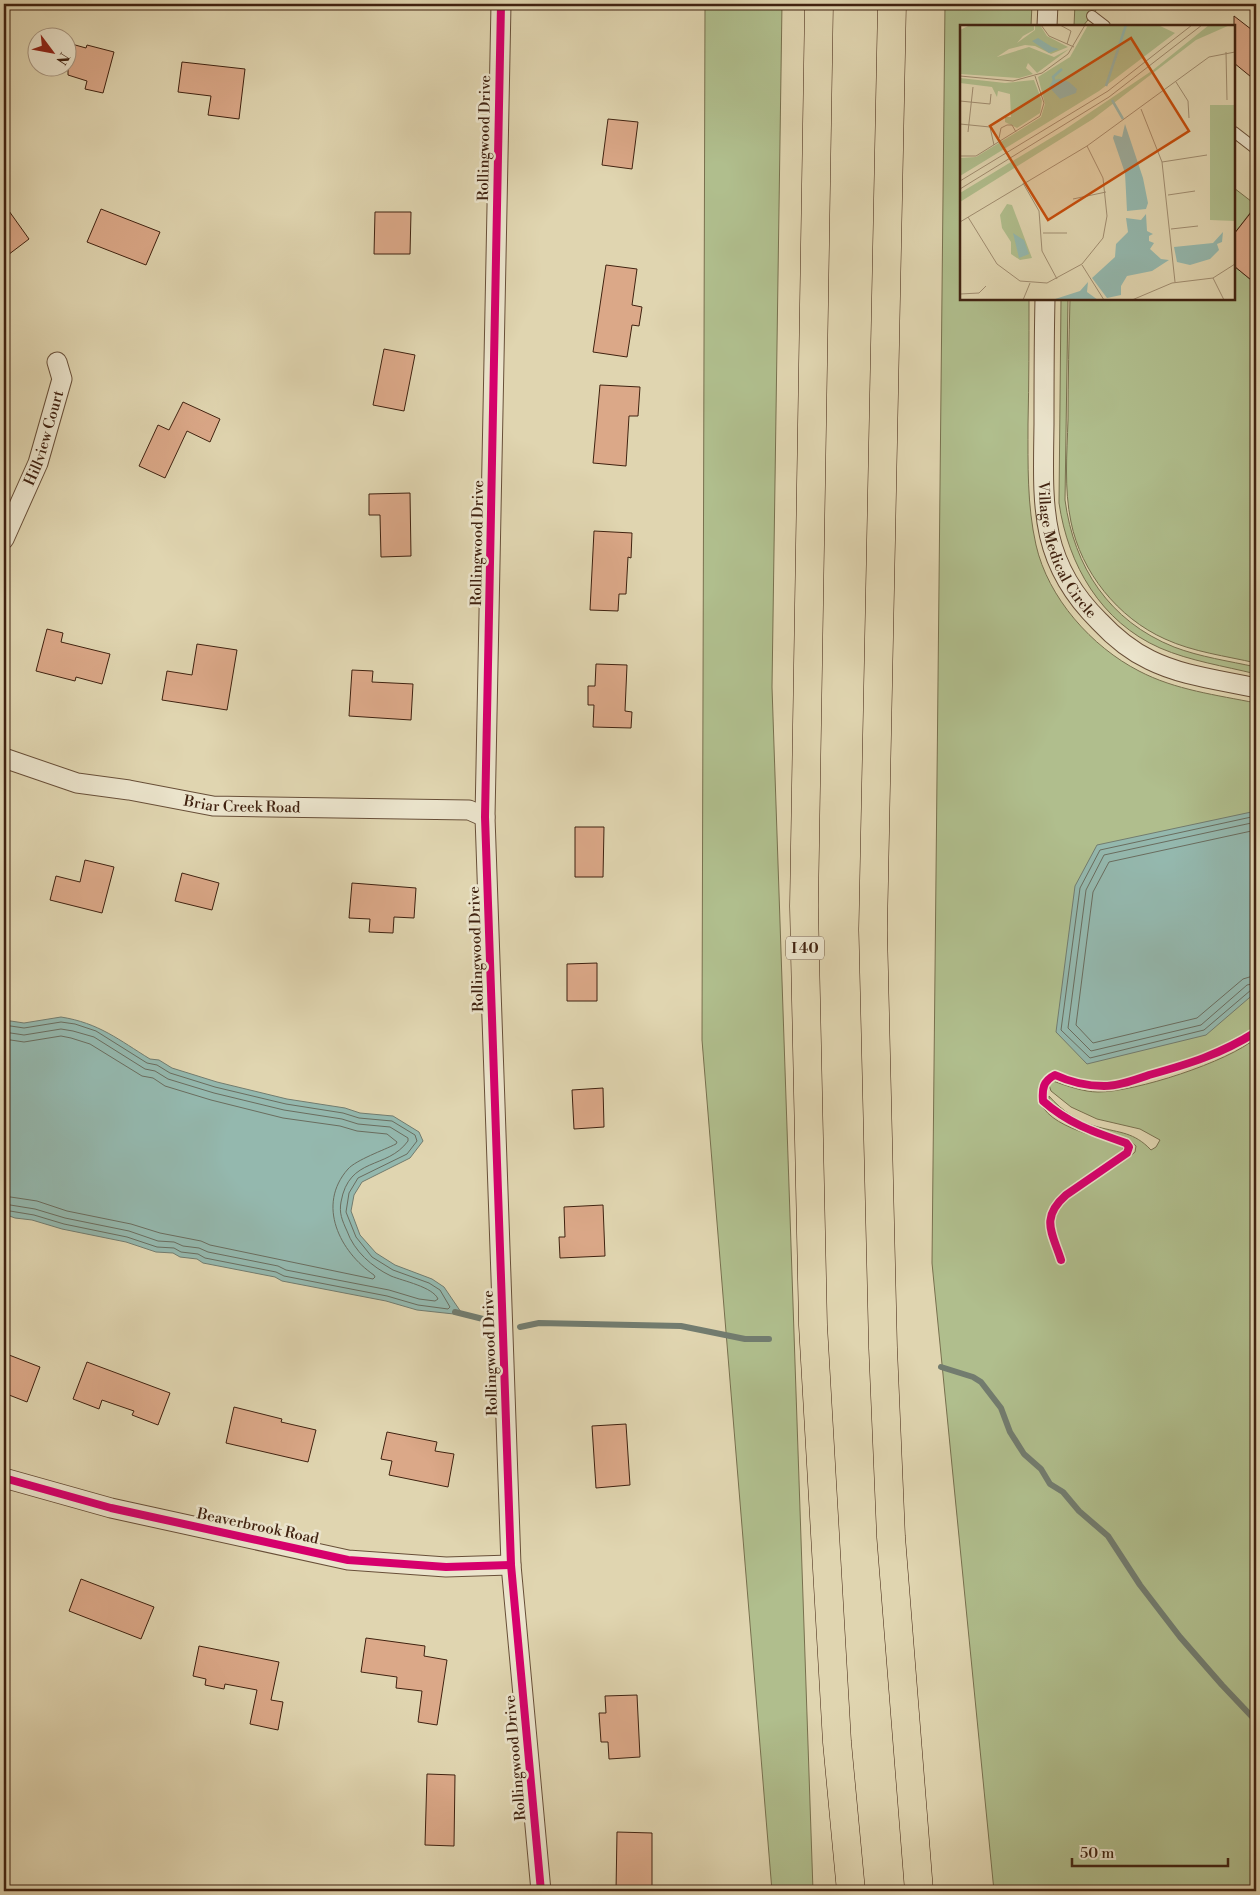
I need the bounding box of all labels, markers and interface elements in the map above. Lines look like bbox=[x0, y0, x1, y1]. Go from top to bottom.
inset map bbox=[960, 25, 1235, 300]
north arrow bbox=[28, 28, 78, 78]
text: N bbox=[52, 49, 73, 68]
street label: Rollingwood Drive bbox=[474, 75, 495, 201]
street label: Hillview Court bbox=[20, 388, 68, 489]
street label: Rollingwood Drive bbox=[467, 480, 488, 606]
street label: Village Medical Circle bbox=[1034, 480, 1100, 623]
street label: Briar Creek Road bbox=[181, 791, 301, 817]
street label: Rollingwood Drive bbox=[465, 886, 488, 1012]
road number: I 40 bbox=[786, 936, 824, 960]
street label: Rollingwood Drive bbox=[479, 1290, 502, 1416]
street label: Beaverbrook Road bbox=[194, 1504, 321, 1549]
street label: Rollingwood Drive bbox=[501, 1694, 530, 1822]
scale bar bbox=[1072, 1835, 1229, 1867]
text: 50 m bbox=[1080, 1844, 1114, 1863]

